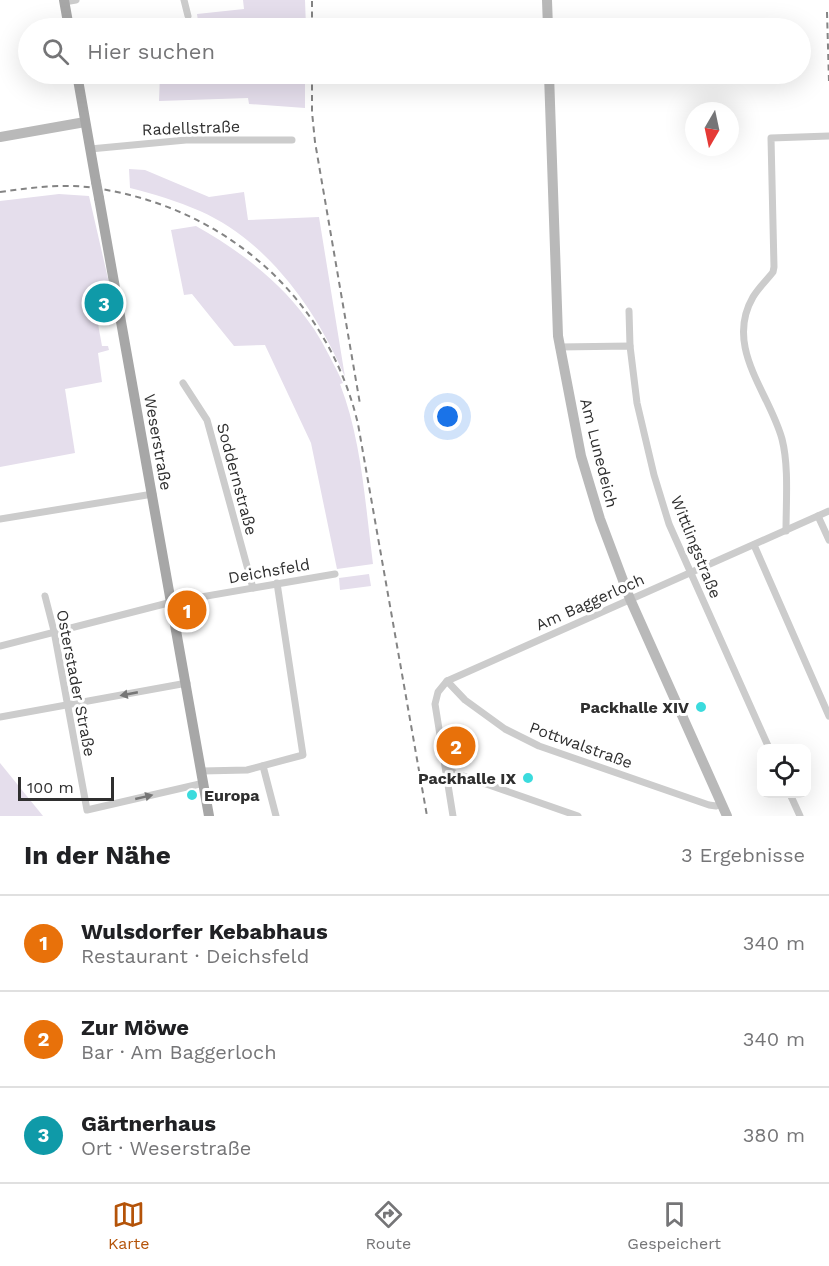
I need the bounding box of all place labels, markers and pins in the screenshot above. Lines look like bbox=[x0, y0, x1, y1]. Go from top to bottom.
pin: 3 bbox=[84, 280, 124, 326]
pin: 1 bbox=[168, 588, 207, 632]
place label: Packhalle XIV bbox=[580, 698, 689, 717]
marker: Packhalle XIV bbox=[694, 700, 708, 714]
pin: 2 bbox=[436, 724, 476, 768]
place label: Packhalle IX bbox=[418, 769, 516, 788]
marker: Packhalle IX bbox=[521, 771, 535, 785]
place label: Europa bbox=[204, 786, 260, 805]
marker: Europa bbox=[185, 788, 199, 802]

